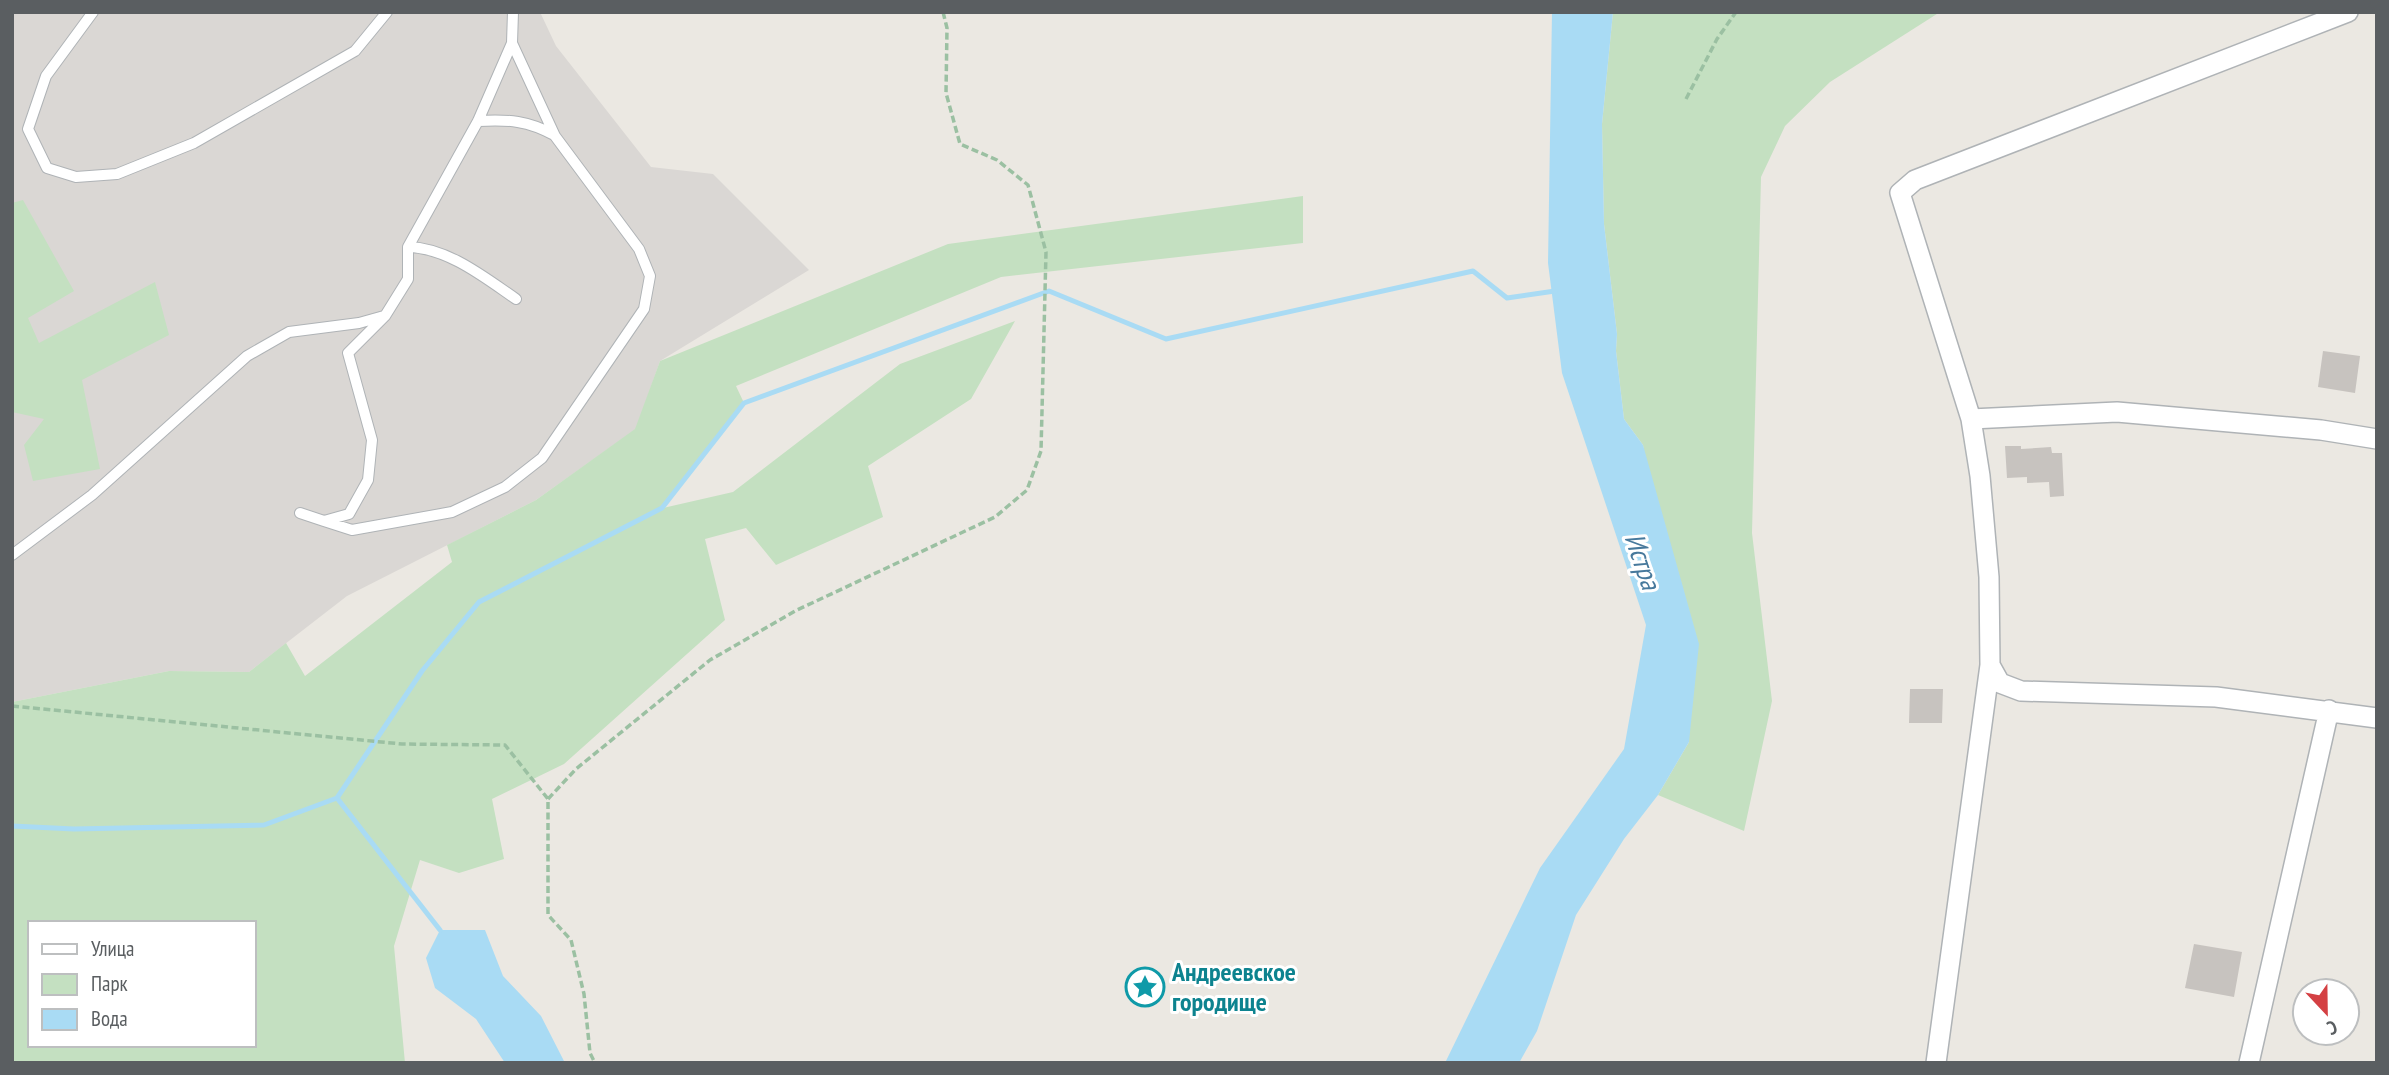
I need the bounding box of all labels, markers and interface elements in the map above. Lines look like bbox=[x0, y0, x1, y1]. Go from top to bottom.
water label: Истра bbox=[1617, 528, 1671, 596]
legend bbox=[28, 921, 256, 1047]
text: Улица bbox=[91, 935, 134, 962]
place label: Андреевское городище bbox=[1171, 955, 1296, 1018]
place icon: Андреевское городище bbox=[1124, 966, 1166, 1008]
text: Парк bbox=[91, 970, 128, 997]
north arrow bbox=[2291, 977, 2361, 1047]
text: Вода bbox=[91, 1005, 128, 1032]
text: С bbox=[2324, 1015, 2341, 1041]

